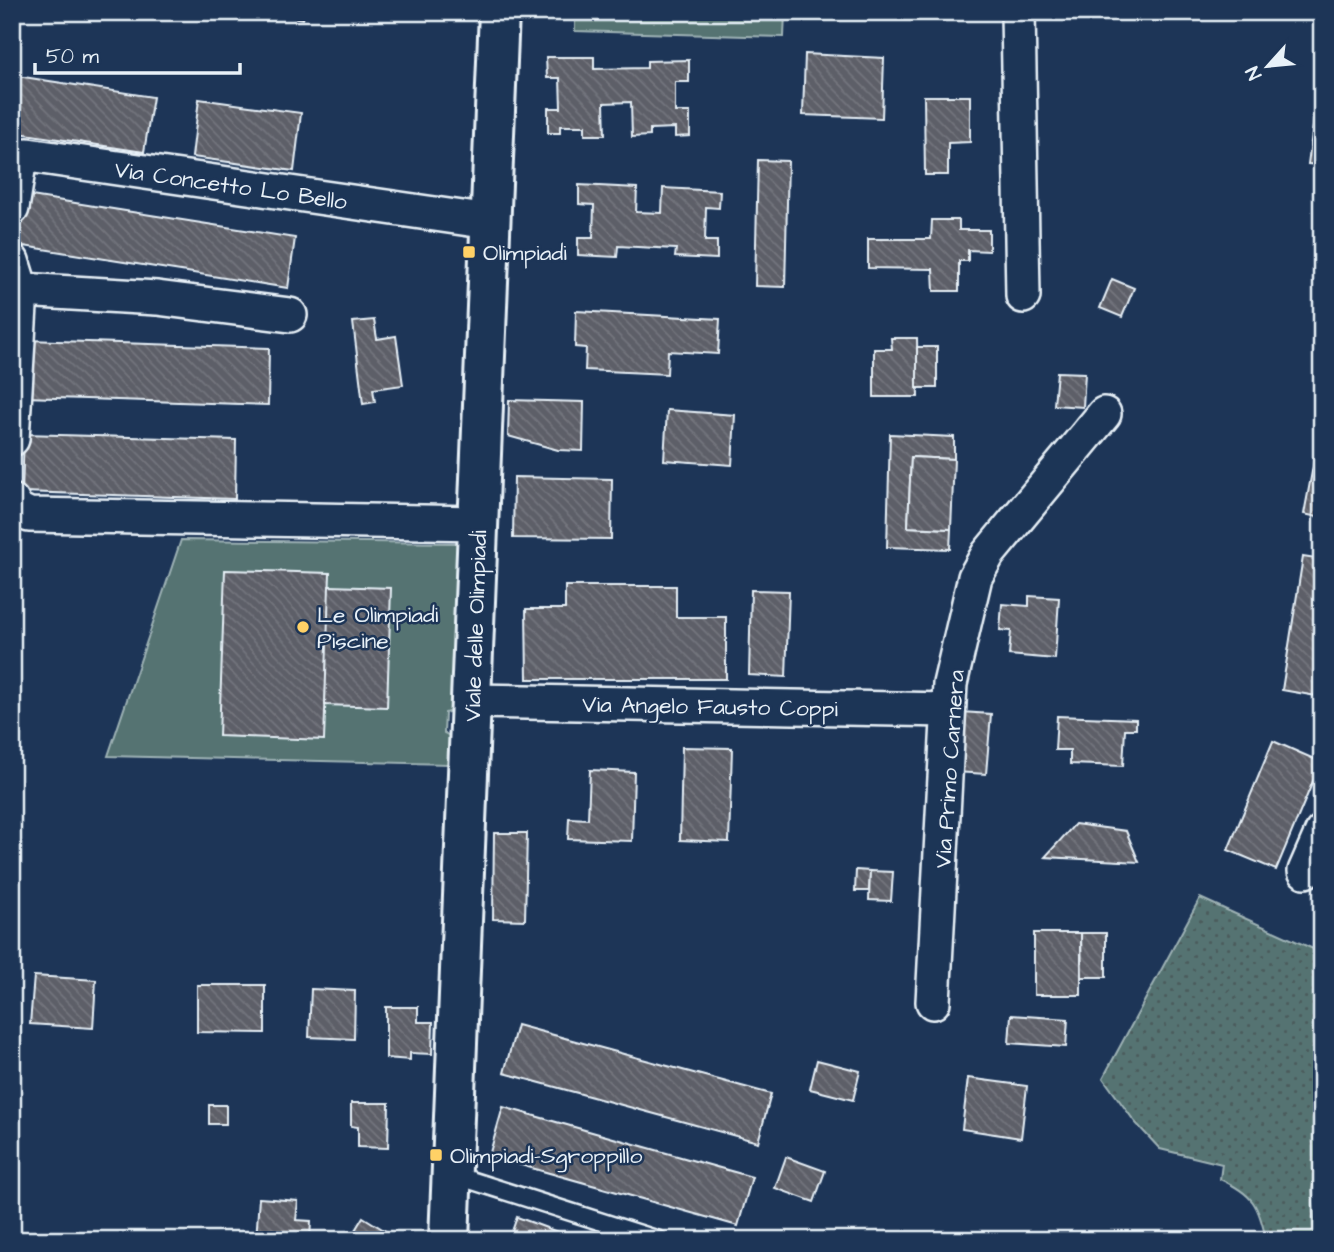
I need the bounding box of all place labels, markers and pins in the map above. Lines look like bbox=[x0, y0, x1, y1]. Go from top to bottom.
place label: Olimpiadi bbox=[483, 237, 567, 269]
marker: Olimpiadi bbox=[461, 244, 477, 260]
place label: Le Olimpiadi Piscine bbox=[317, 599, 439, 657]
marker: Le Olimpiadi Piscine bbox=[295, 619, 311, 635]
place label: Olimpiadi-Sgroppillo bbox=[450, 1140, 642, 1173]
marker: Olimpiadi-Sgroppillo bbox=[428, 1147, 444, 1163]

